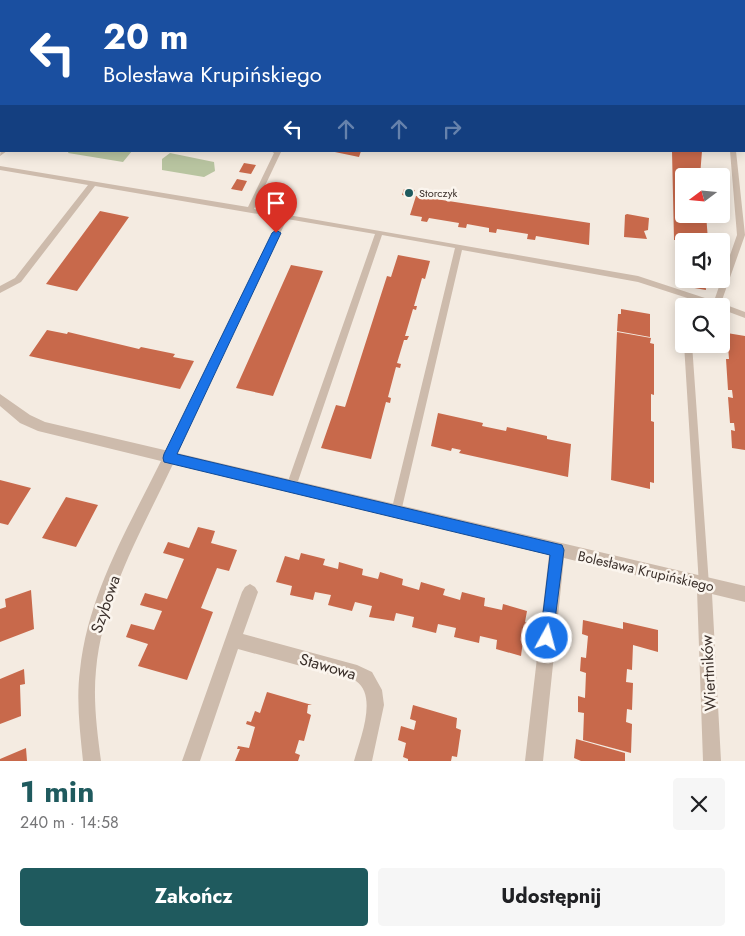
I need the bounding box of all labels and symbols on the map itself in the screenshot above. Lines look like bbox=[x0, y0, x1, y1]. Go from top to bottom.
north arrow bbox=[675, 168, 730, 222]
pin bbox=[255, 182, 297, 233]
place label: Storczyk bbox=[419, 185, 458, 201]
marker: Storczyk bbox=[403, 187, 415, 199]
street label: Bolesława Krupińskiego bbox=[576, 546, 716, 596]
street label: Szybowa bbox=[85, 572, 126, 636]
position arrow bbox=[520, 611, 572, 663]
street label: Wiertników bbox=[695, 634, 722, 712]
street label: Stawowa bbox=[297, 647, 359, 686]

